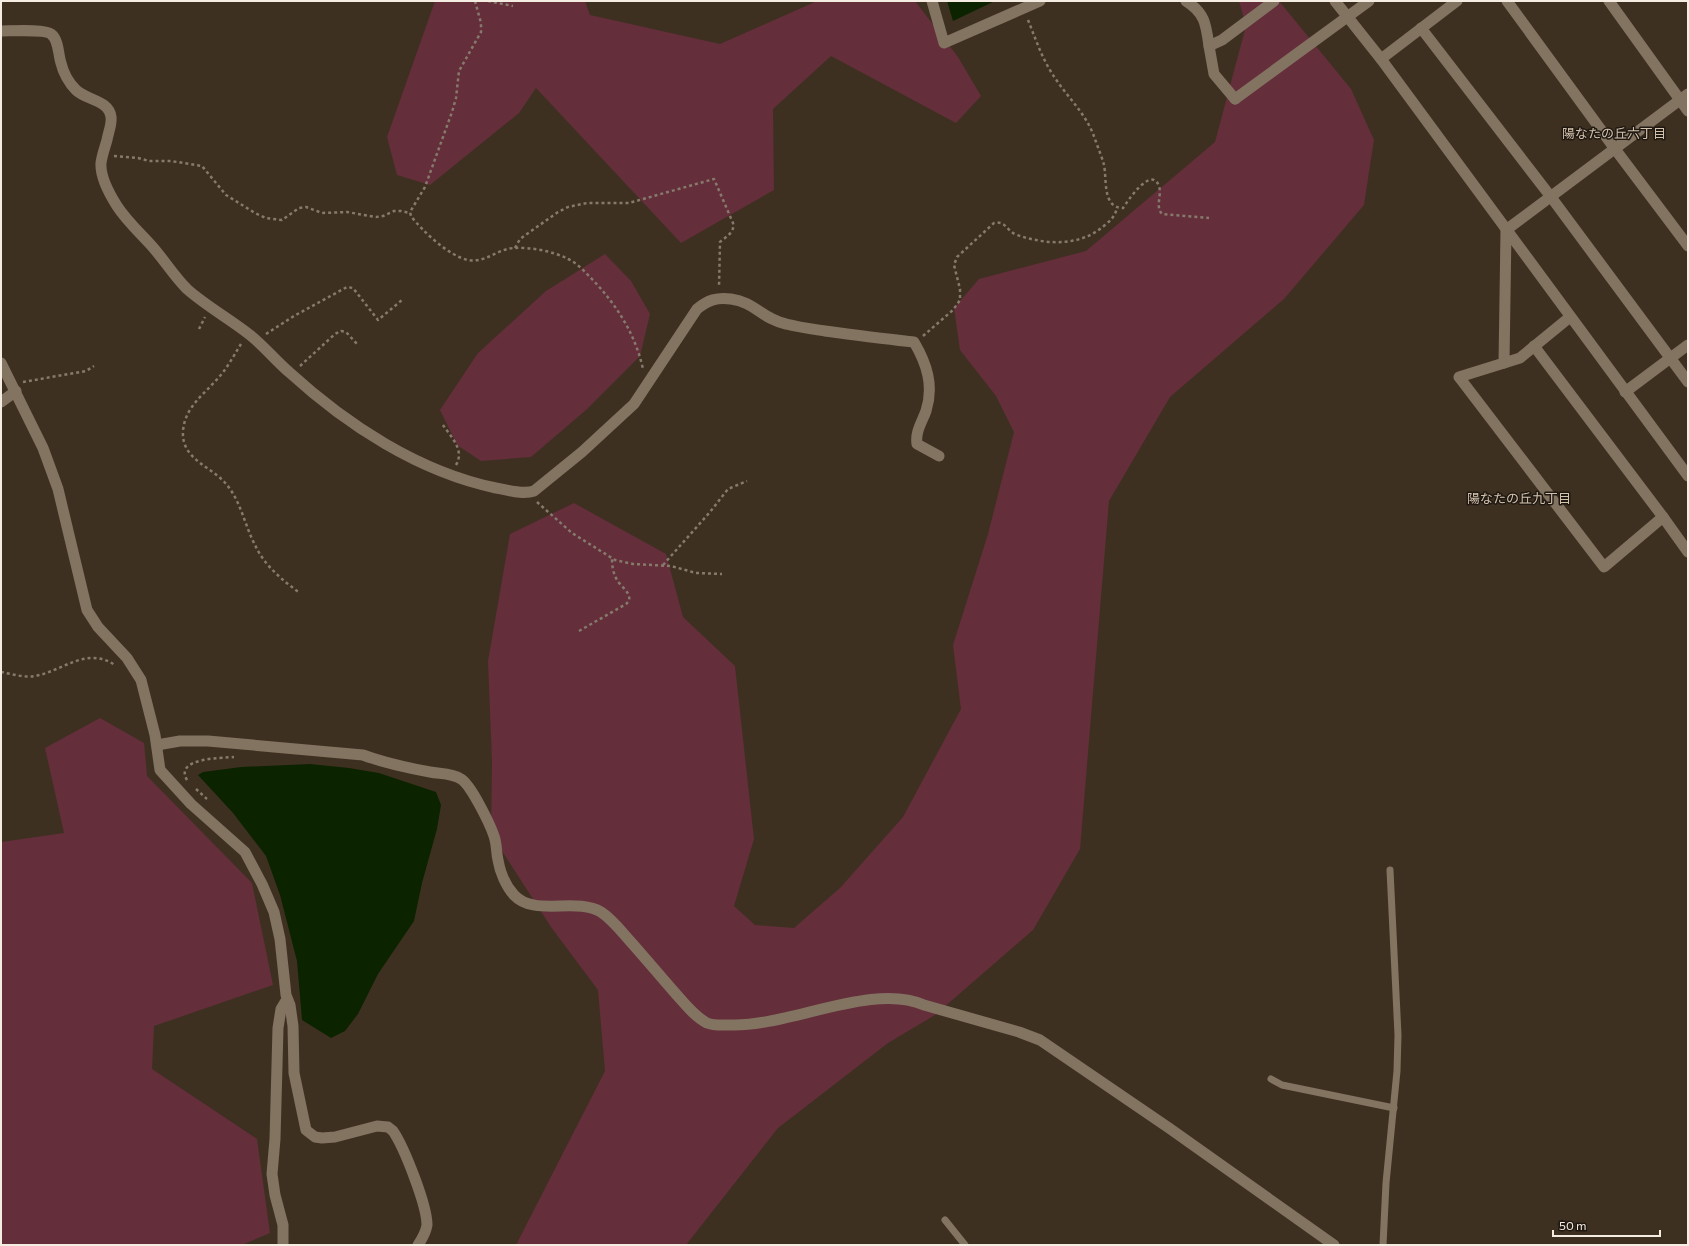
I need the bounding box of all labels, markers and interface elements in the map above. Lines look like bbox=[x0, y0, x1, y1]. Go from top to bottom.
district label: 陽なたの丘六丁目 bbox=[1562, 125, 1666, 141]
district label: 陽なたの丘九丁目 bbox=[1467, 490, 1571, 506]
scale bar bbox=[1553, 1212, 1660, 1238]
text: 50 m bbox=[1559, 1218, 1587, 1232]

